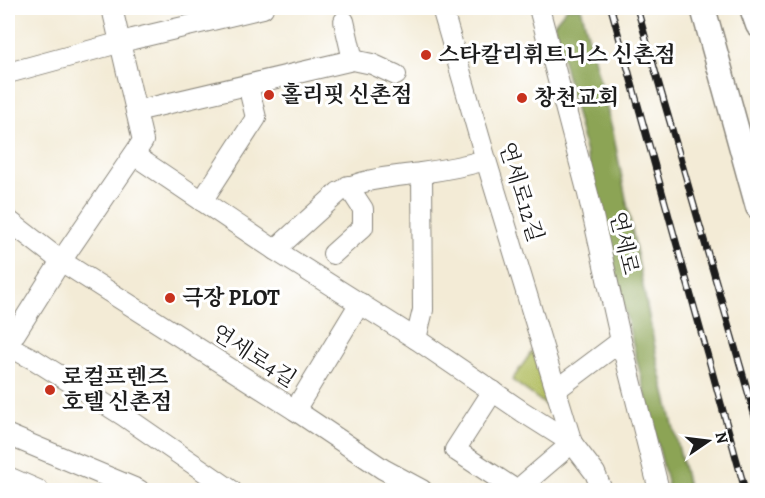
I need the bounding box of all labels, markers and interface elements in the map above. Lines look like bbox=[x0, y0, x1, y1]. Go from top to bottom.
place label: 스타칼리휘트니스 신촌점 bbox=[438, 40, 676, 70]
marker: 스타칼리휘트니스 신촌점 bbox=[419, 48, 433, 62]
place label: 홀리핏 신촌점 bbox=[281, 80, 412, 110]
place label: 창천교회 bbox=[534, 83, 619, 113]
marker: 홀리핏 신촌점 bbox=[262, 88, 276, 102]
marker: 창천교회 bbox=[515, 91, 529, 105]
street label: 연세로12길 bbox=[492, 138, 550, 246]
street label: 연세로 bbox=[602, 209, 646, 277]
place label: 극장 PLOT bbox=[182, 283, 280, 313]
marker: 극장 PLOT bbox=[163, 291, 177, 305]
street label: 연세로4길 bbox=[206, 318, 302, 394]
place label: 로컬프렌즈 호텔 신촌점 bbox=[62, 362, 172, 417]
marker: 로컬프렌즈 호텔 신촌점 bbox=[43, 383, 57, 397]
north arrow bbox=[678, 411, 738, 471]
text: N bbox=[710, 429, 734, 446]

